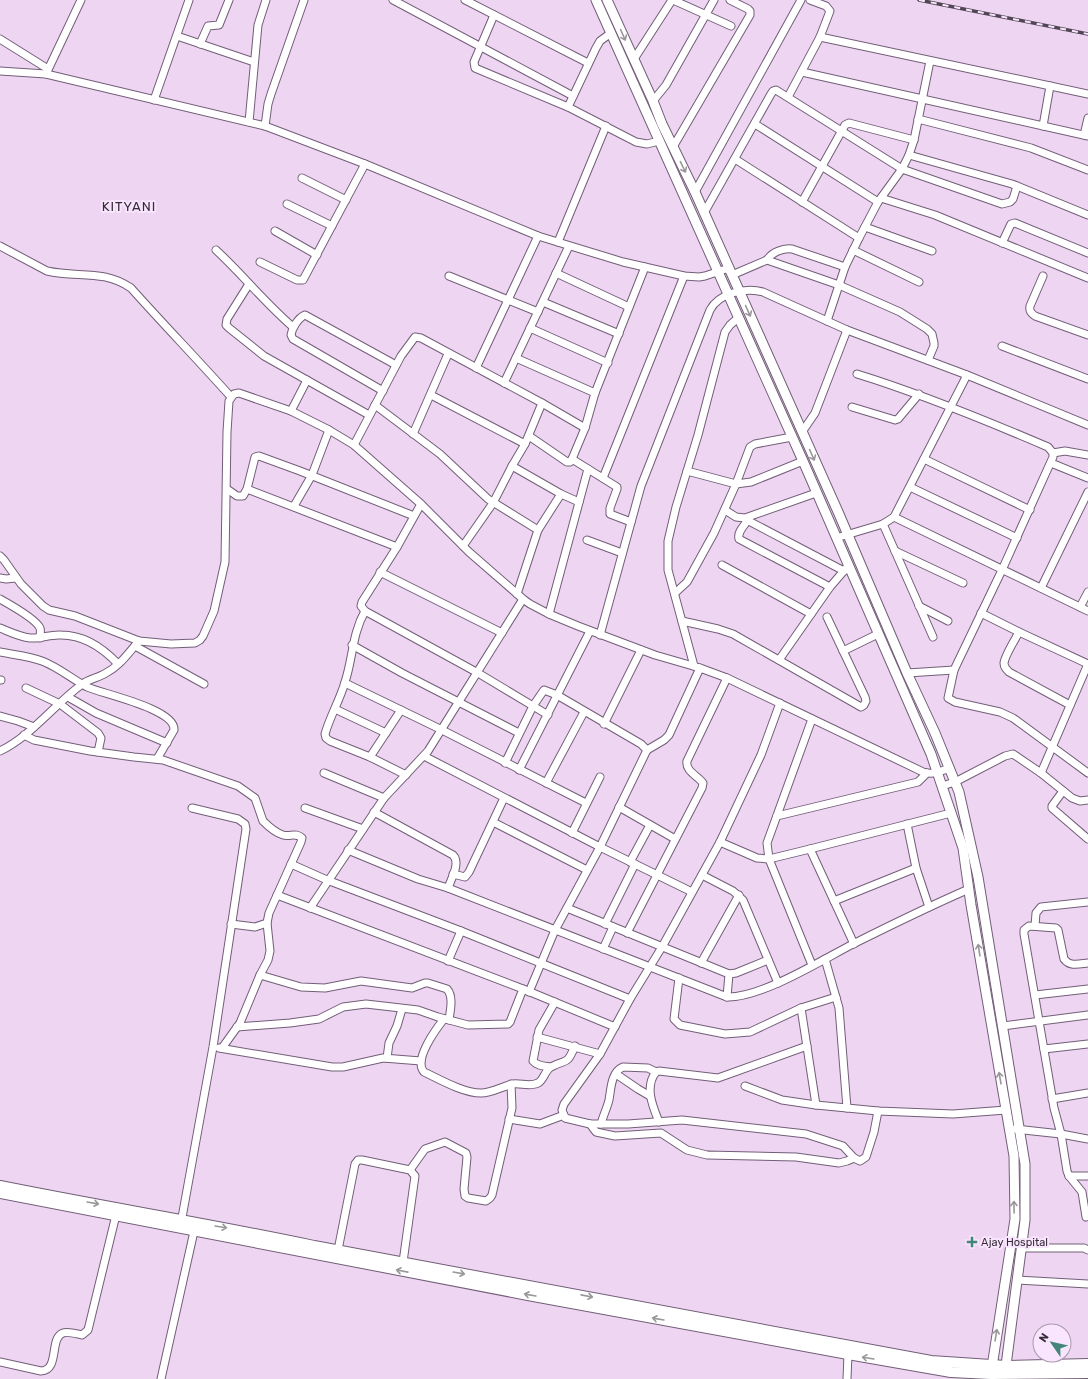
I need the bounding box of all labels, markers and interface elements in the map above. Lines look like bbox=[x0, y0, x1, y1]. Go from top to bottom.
one-way arrow bbox=[620, 29, 627, 41]
one-way arrow bbox=[679, 160, 687, 172]
district label: KITYANI bbox=[102, 199, 156, 214]
one-way arrow bbox=[744, 304, 752, 316]
one-way arrow bbox=[809, 449, 816, 461]
one-way arrow bbox=[975, 944, 983, 957]
one-way arrow bbox=[996, 1072, 1004, 1085]
one-way arrow bbox=[86, 1199, 99, 1207]
one-way arrow bbox=[1010, 1201, 1018, 1214]
one-way arrow bbox=[214, 1223, 227, 1231]
marker: Ajay Hospital bbox=[966, 1236, 978, 1248]
place label: Ajay Hospital bbox=[981, 1236, 1048, 1249]
one-way arrow bbox=[396, 1266, 409, 1274]
one-way arrow bbox=[452, 1269, 465, 1277]
one-way arrow bbox=[524, 1291, 537, 1299]
one-way arrow bbox=[580, 1293, 593, 1301]
one-way arrow bbox=[652, 1315, 665, 1323]
north arrow bbox=[1032, 1323, 1072, 1363]
one-way arrow bbox=[992, 1329, 1000, 1342]
text: N bbox=[1037, 1331, 1052, 1345]
one-way arrow bbox=[862, 1354, 875, 1362]

